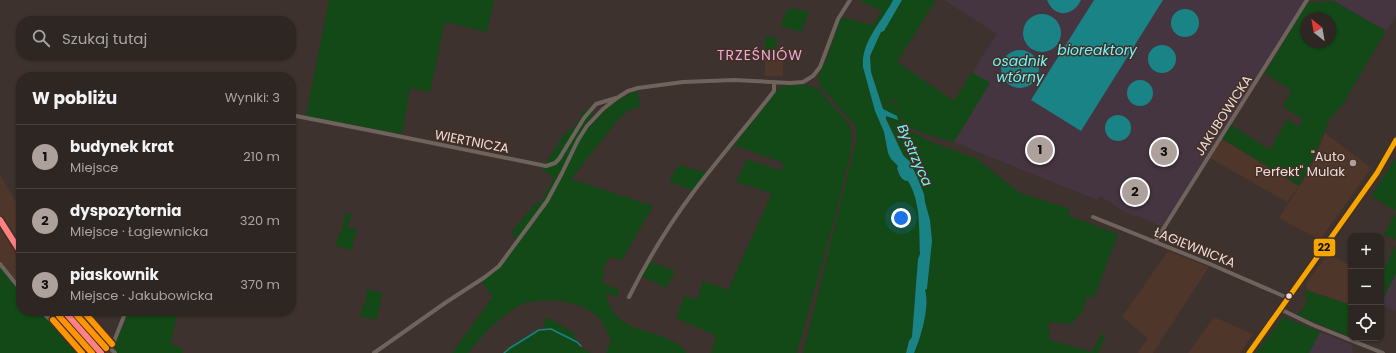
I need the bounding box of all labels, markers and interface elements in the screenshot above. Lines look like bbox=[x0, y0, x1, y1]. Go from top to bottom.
north arrow bbox=[1300, 12, 1336, 48]
search box bbox=[16, 16, 296, 60]
icon: search bbox=[30, 27, 52, 49]
text: Szukaj tutaj bbox=[62, 28, 147, 49]
water label: bioreaktory bbox=[1057, 40, 1138, 60]
district label: TRZEŚNIÓW bbox=[717, 45, 803, 65]
water label: osadnik wtórny bbox=[993, 51, 1048, 87]
street label: JAKUBOWICKA bbox=[1190, 71, 1257, 159]
text: W pobliżu bbox=[32, 86, 117, 110]
text: Wyniki: 3 bbox=[225, 88, 280, 107]
water label: Bystrzyca bbox=[892, 121, 938, 190]
street label: WIERTNICZA bbox=[433, 125, 511, 158]
pin: 1 bbox=[1027, 135, 1053, 165]
text: budynek krat bbox=[70, 136, 174, 157]
pin: 3 bbox=[1151, 137, 1177, 167]
text: 1 bbox=[43, 147, 47, 166]
text: 210 m bbox=[243, 147, 280, 166]
place label: "Auto Perfekt" Mulak bbox=[1255, 147, 1345, 181]
text: Miejsce bbox=[70, 158, 118, 177]
marker: "Auto Perfekt" Mulak bbox=[1348, 158, 1358, 168]
pin: 2 bbox=[1122, 177, 1148, 207]
text: dyspozytornia bbox=[70, 200, 181, 221]
your location bbox=[891, 208, 911, 228]
text: 2 bbox=[41, 211, 49, 230]
text: 320 m bbox=[240, 211, 280, 230]
text: Miejsce · Łagiewnicka bbox=[70, 222, 208, 241]
street label: ŁAGIEWNICKA bbox=[1151, 223, 1238, 272]
map controls bbox=[1348, 233, 1384, 341]
button: + bbox=[1348, 233, 1384, 269]
line badge: 22 bbox=[1313, 238, 1336, 257]
text: 22 bbox=[1318, 239, 1330, 255]
text: piaskownik bbox=[70, 264, 159, 285]
button: − bbox=[1348, 269, 1384, 305]
text: 3 bbox=[41, 275, 49, 294]
text: 370 m bbox=[240, 275, 280, 294]
text: Miejsce · Jakubowicka bbox=[70, 286, 213, 305]
unlabelled marker bbox=[1284, 291, 1294, 301]
button: locate bbox=[1348, 305, 1384, 341]

